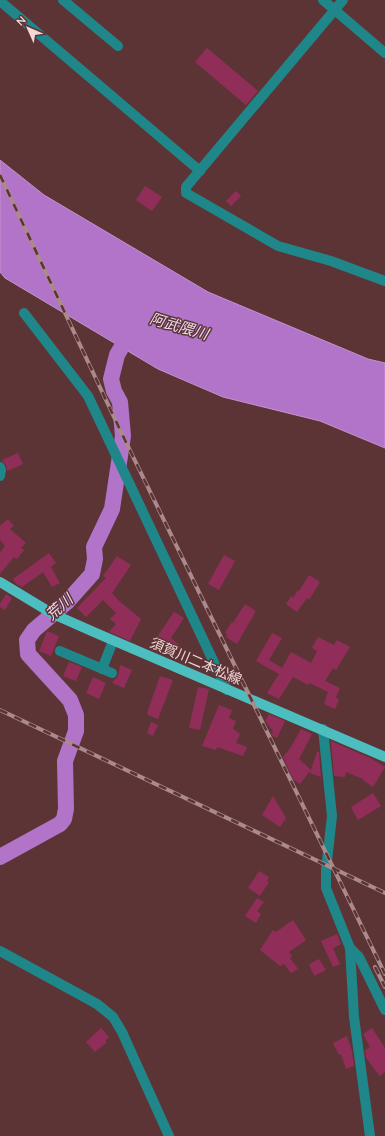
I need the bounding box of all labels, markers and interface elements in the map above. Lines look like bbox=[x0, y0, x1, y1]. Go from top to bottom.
north arrow bbox=[8, 8, 48, 48]
text: N bbox=[13, 13, 29, 29]
water label: 阿武隈川 bbox=[148, 309, 212, 344]
water label: 荒川 bbox=[41, 589, 78, 624]
street label: 須賀川二本松線 bbox=[147, 634, 245, 688]

